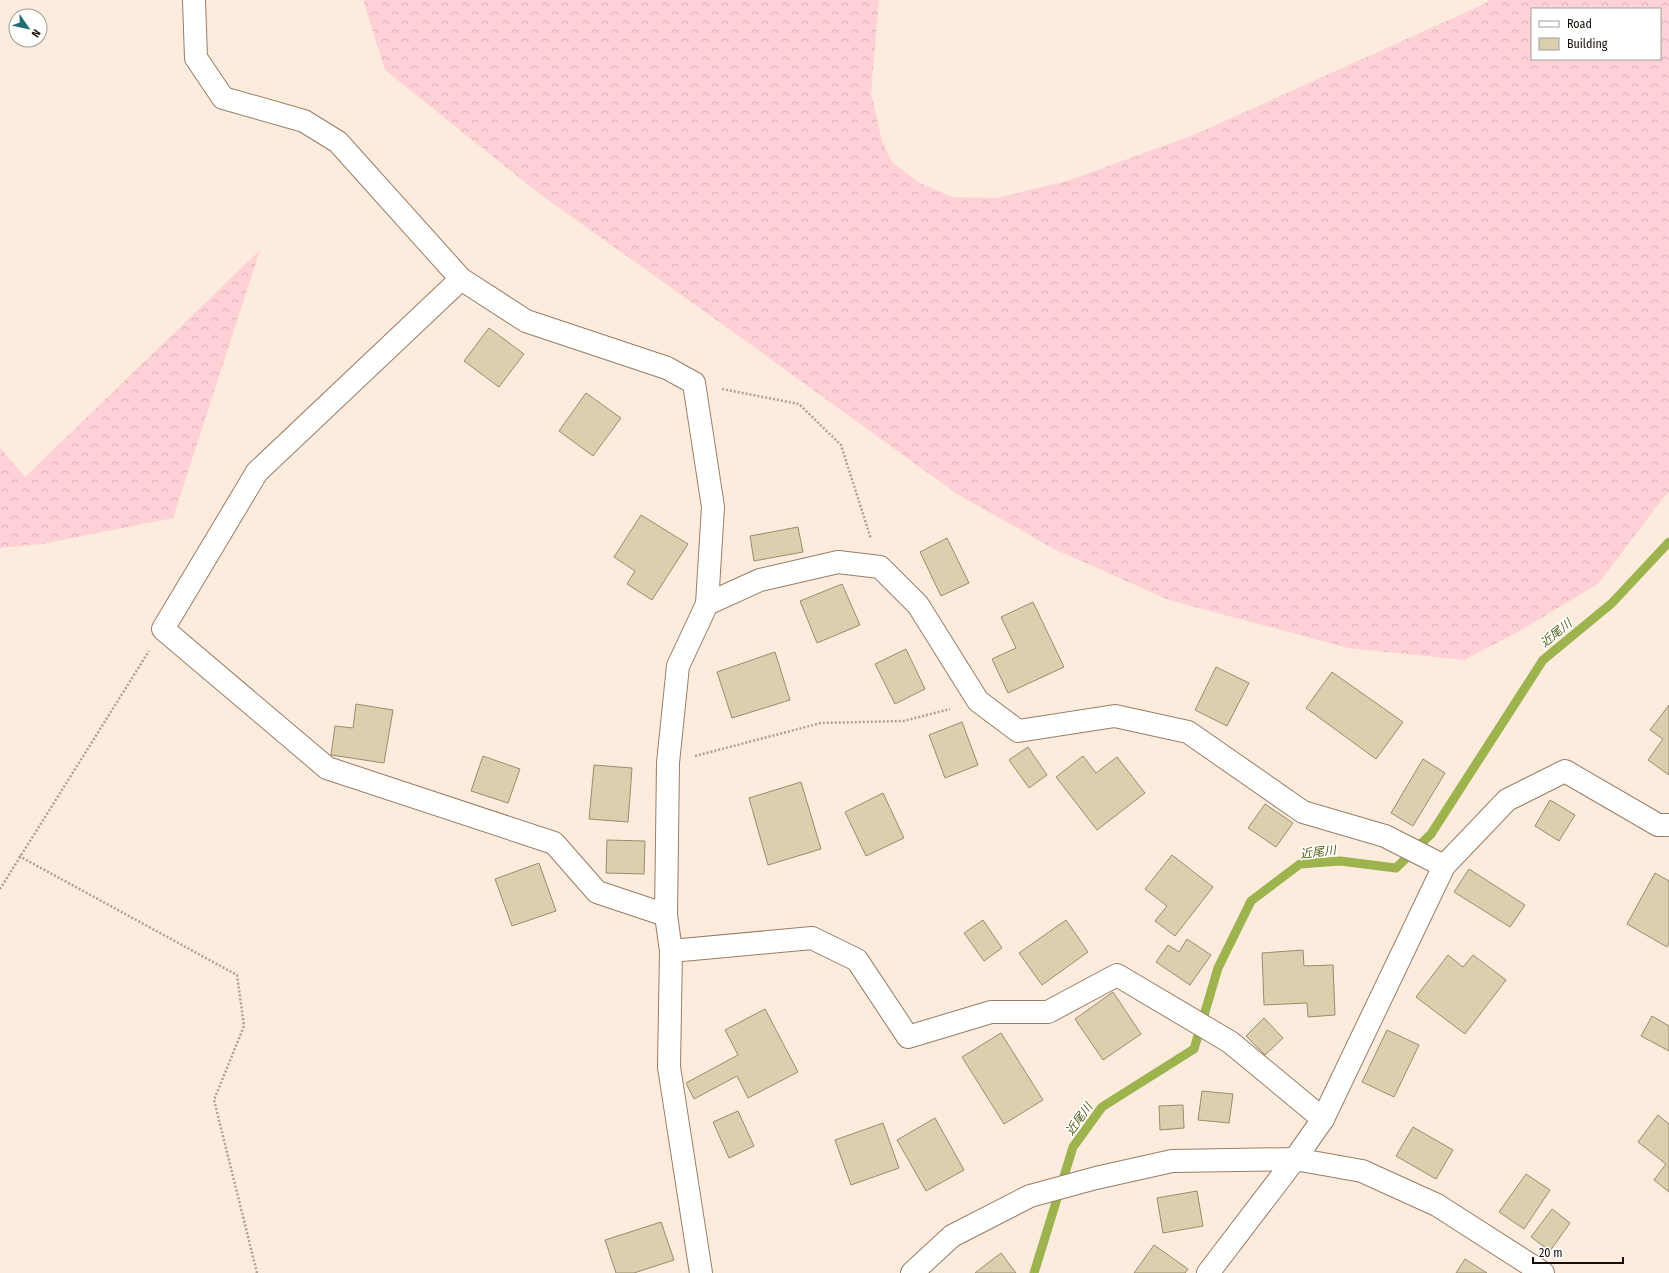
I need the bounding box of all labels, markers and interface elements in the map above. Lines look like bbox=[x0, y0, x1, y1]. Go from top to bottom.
north arrow bbox=[8, 8, 48, 48]
legend bbox=[1531, 8, 1661, 60]
text: Road bbox=[1567, 17, 1592, 31]
text: N bbox=[29, 27, 43, 40]
text: Building bbox=[1567, 37, 1608, 51]
water label: 近尾川 bbox=[1538, 615, 1576, 650]
water label: 近尾川 bbox=[1299, 843, 1339, 861]
water label: 近尾川 bbox=[1063, 1099, 1096, 1138]
scale bar bbox=[1533, 1239, 1623, 1265]
text: 20 m bbox=[1539, 1246, 1563, 1260]

